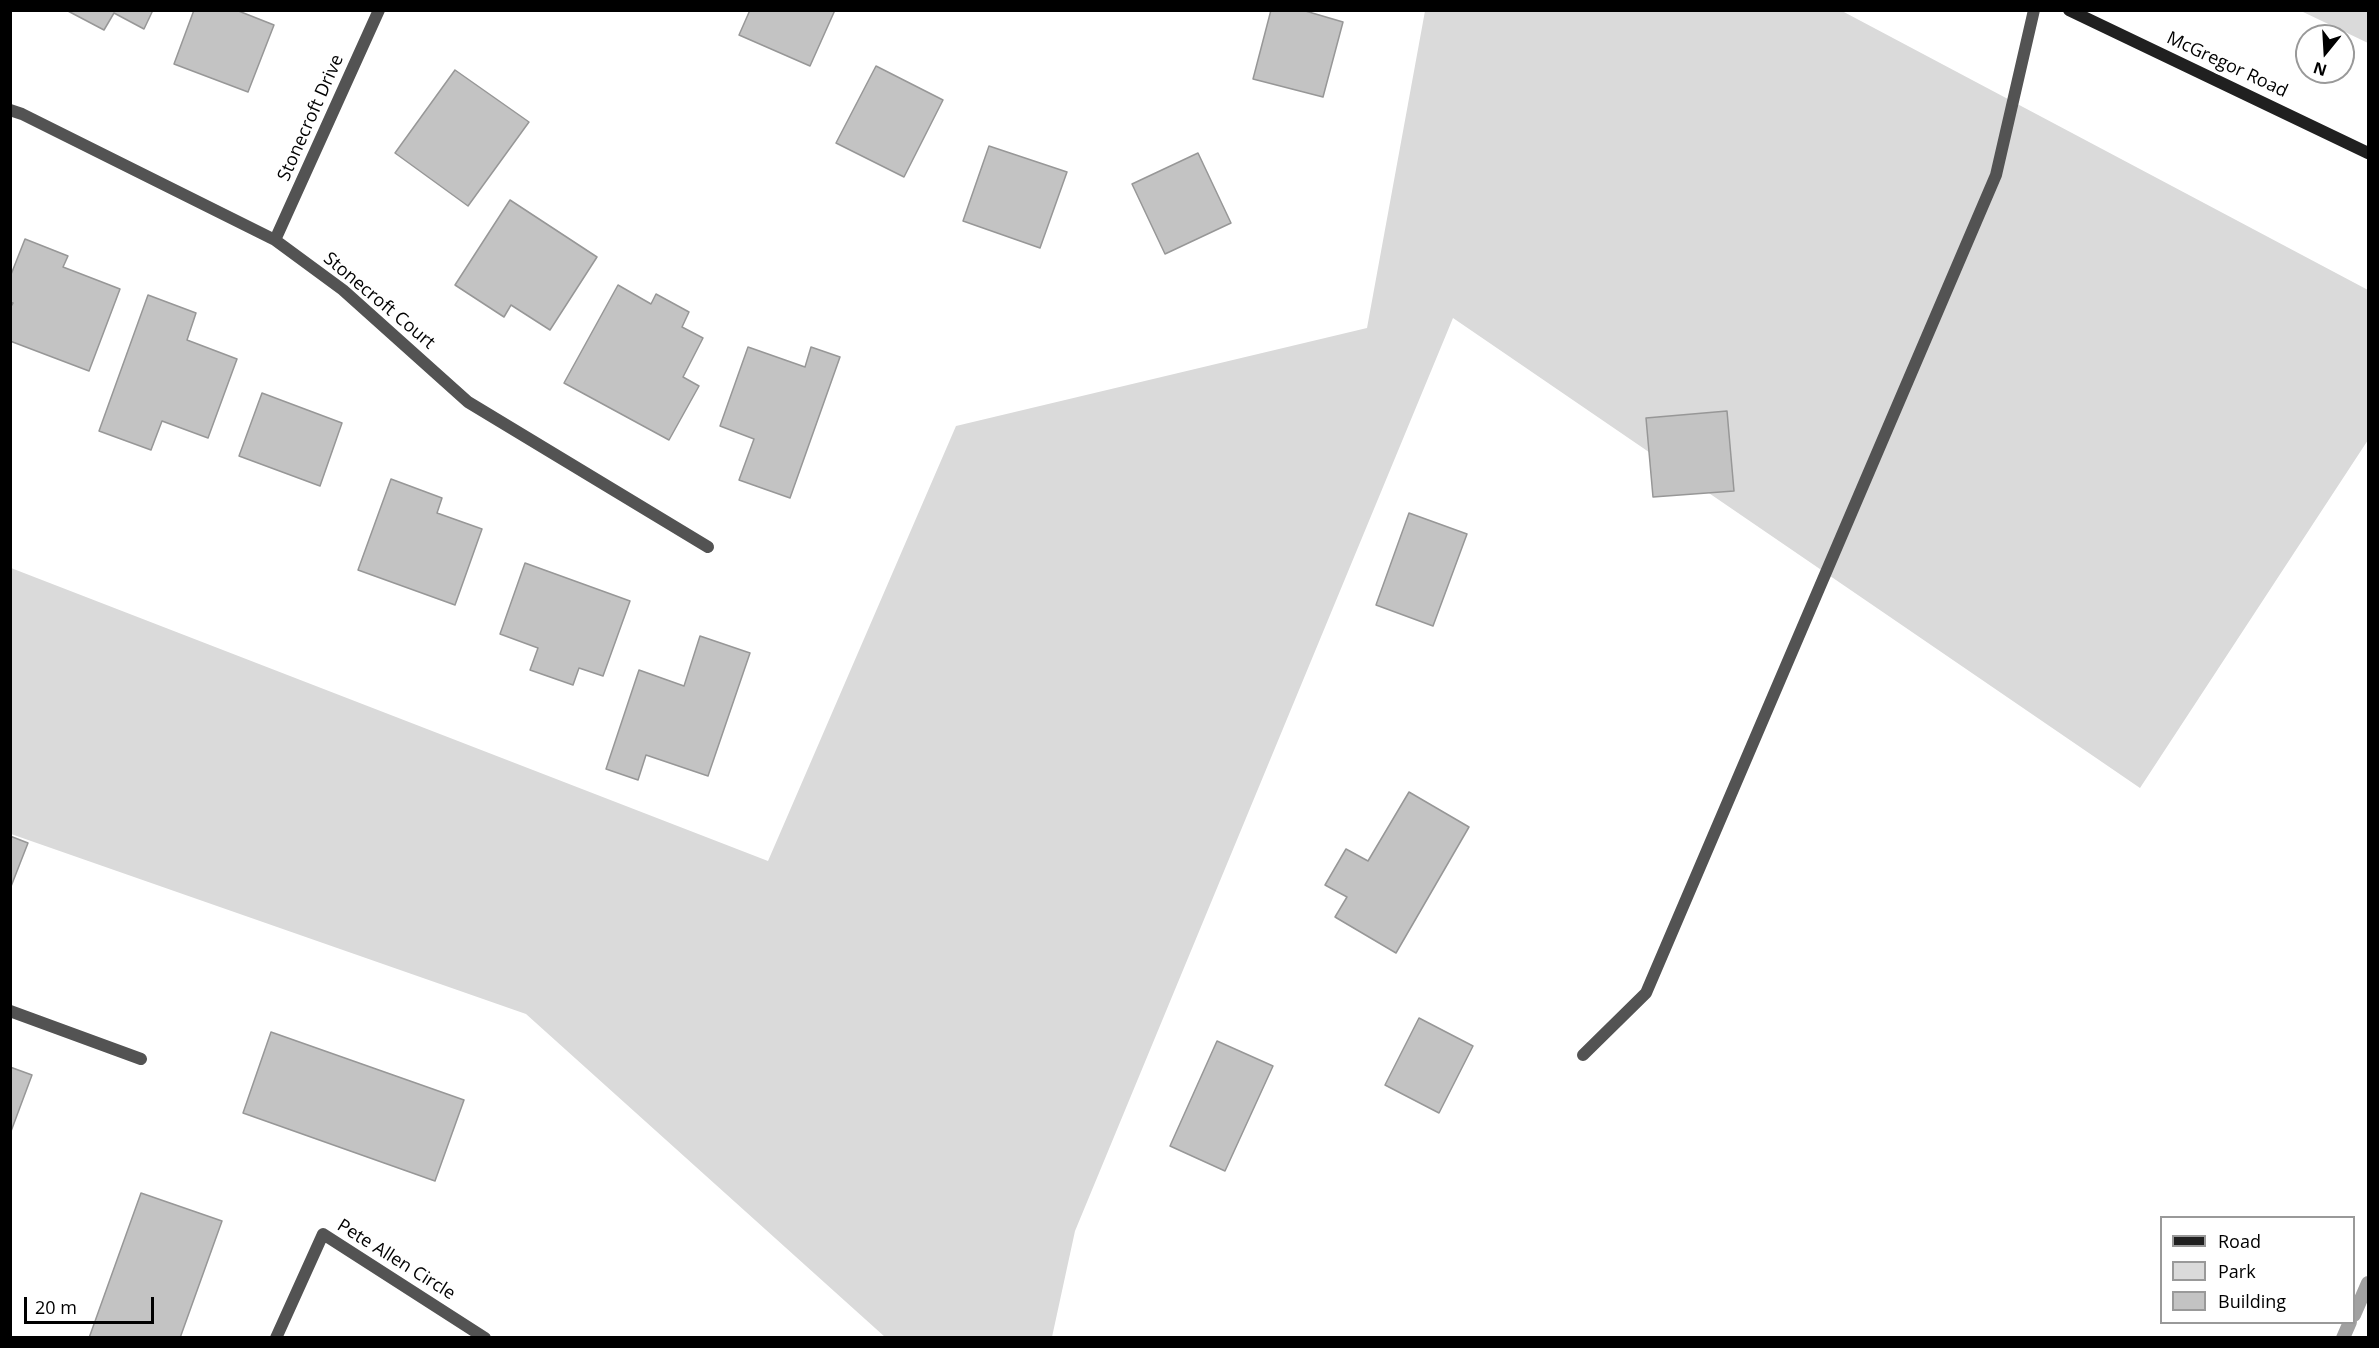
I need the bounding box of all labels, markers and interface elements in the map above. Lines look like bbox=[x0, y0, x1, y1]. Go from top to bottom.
north arrow bbox=[2295, 24, 2355, 84]
street label: McGregor Road bbox=[2163, 28, 2291, 102]
street label: Stonecroft Drive bbox=[273, 51, 349, 185]
text: N bbox=[2310, 57, 2330, 82]
street label: Stonecroft Court bbox=[319, 248, 439, 354]
street label: Pete Allen Circle bbox=[333, 1215, 459, 1305]
legend bbox=[2160, 1216, 2355, 1324]
text: Road bbox=[2218, 1229, 2261, 1253]
text: Park bbox=[2218, 1259, 2256, 1283]
scale bar bbox=[27, 1285, 158, 1323]
text: Building bbox=[2218, 1289, 2286, 1313]
text: 20 m bbox=[35, 1295, 77, 1319]

